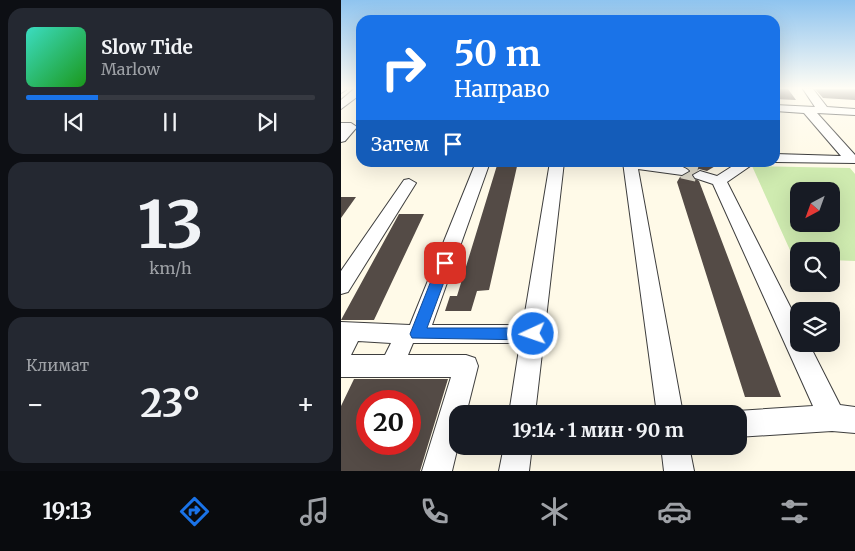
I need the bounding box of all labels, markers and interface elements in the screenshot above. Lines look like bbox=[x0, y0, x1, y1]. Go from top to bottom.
text: 50 m bbox=[454, 32, 541, 76]
text: Slow Tide bbox=[101, 35, 193, 59]
icon: right bbox=[371, 35, 436, 100]
text: Marlow bbox=[101, 59, 160, 79]
text: Направо bbox=[454, 75, 550, 103]
icon: previous bbox=[60, 108, 88, 136]
icon: pause bbox=[156, 108, 184, 136]
icon: next bbox=[253, 108, 281, 136]
icon: arrive bbox=[439, 130, 467, 158]
text: Затем bbox=[371, 132, 429, 156]
north arrow bbox=[790, 182, 840, 232]
map controls bbox=[790, 182, 840, 352]
text: 13 bbox=[137, 184, 204, 266]
pin bbox=[424, 242, 466, 284]
button: search bbox=[790, 242, 840, 292]
icon: arrive bbox=[431, 249, 459, 277]
text: km/h bbox=[149, 258, 192, 278]
button: layers bbox=[790, 302, 840, 352]
position arrow bbox=[506, 307, 558, 359]
text: Климат bbox=[26, 355, 89, 375]
text: 23° bbox=[140, 380, 201, 427]
text: − bbox=[26, 386, 45, 422]
text: + bbox=[296, 386, 315, 422]
speed limit sign: 20 bbox=[356, 390, 421, 455]
text: 19:14 · 1 мин · 90 m bbox=[512, 418, 684, 442]
icon: directions bbox=[177, 494, 212, 529]
icon: music bbox=[297, 494, 332, 529]
icon: phone bbox=[417, 494, 452, 529]
icon: climate bbox=[537, 494, 572, 529]
icon: car bbox=[657, 494, 692, 529]
icon: filters bbox=[777, 494, 812, 529]
text: 19:13 bbox=[43, 497, 92, 525]

